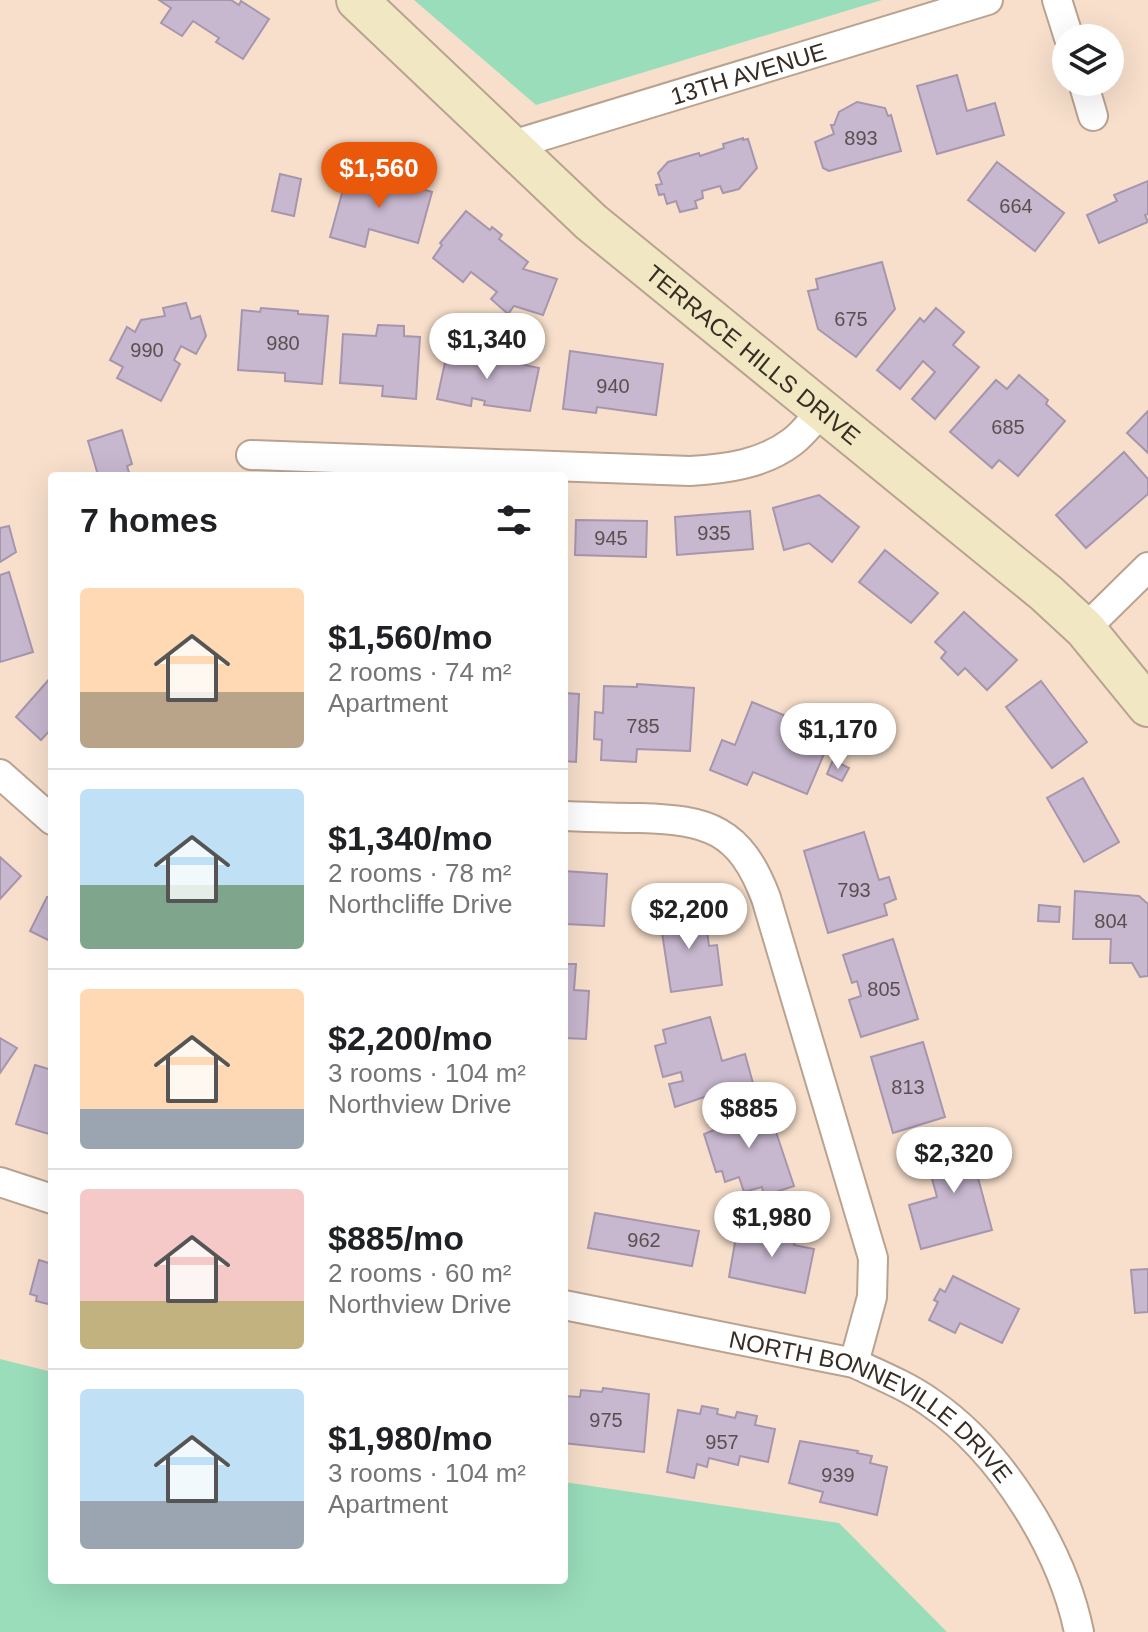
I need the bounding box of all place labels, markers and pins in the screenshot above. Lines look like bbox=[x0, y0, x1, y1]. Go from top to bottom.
pin: $1,560 bbox=[314, 142, 444, 210]
pin: $1,340 bbox=[422, 313, 552, 381]
pin: $1,170 bbox=[773, 703, 903, 771]
pin: $2,200 bbox=[624, 883, 754, 951]
pin: $885 bbox=[702, 1082, 796, 1150]
pin: $2,320 bbox=[889, 1127, 1019, 1195]
pin: $1,980 bbox=[707, 1191, 837, 1259]

